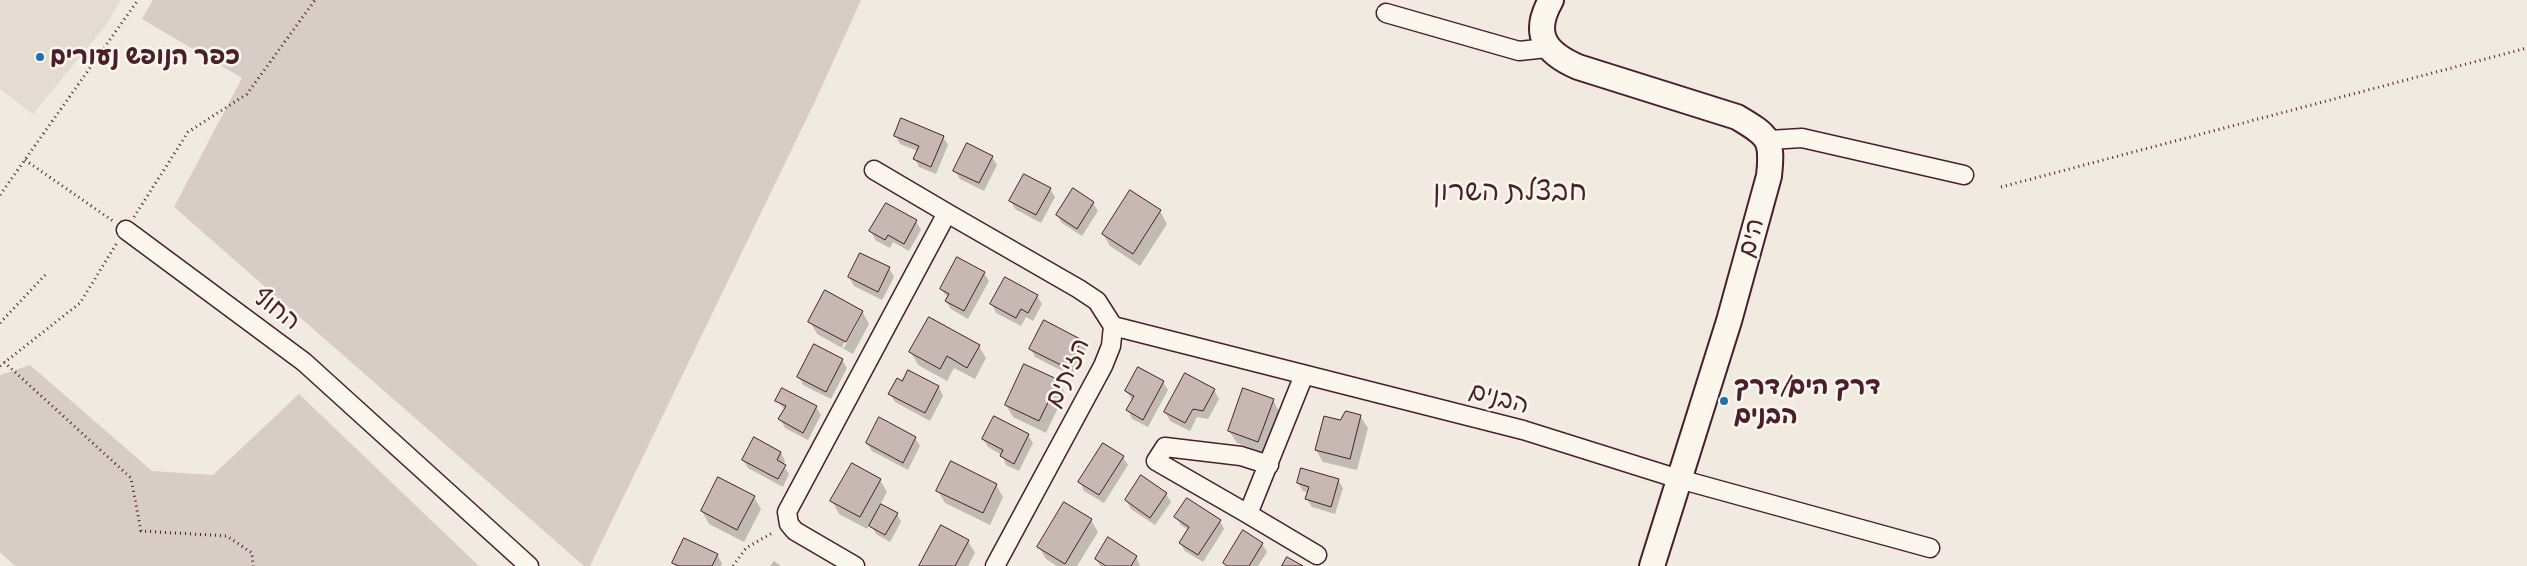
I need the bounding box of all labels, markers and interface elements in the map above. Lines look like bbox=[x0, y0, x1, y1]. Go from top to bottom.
place label: כפר הנופש נעורים bbox=[50, 42, 240, 72]
marker: כפר הנופש נעורים bbox=[34, 51, 46, 63]
district label: חבצלת השרון bbox=[1433, 176, 1587, 210]
street label: הים bbox=[1732, 215, 1772, 261]
street label: החוף bbox=[246, 282, 306, 338]
street label: הזיתים bbox=[1039, 334, 1097, 412]
place label: דרך הים/דרך הבנים bbox=[1734, 372, 1881, 431]
street label: הבנים bbox=[1466, 377, 1532, 421]
marker: דרך הים/דרך הבנים bbox=[1718, 395, 1730, 407]

